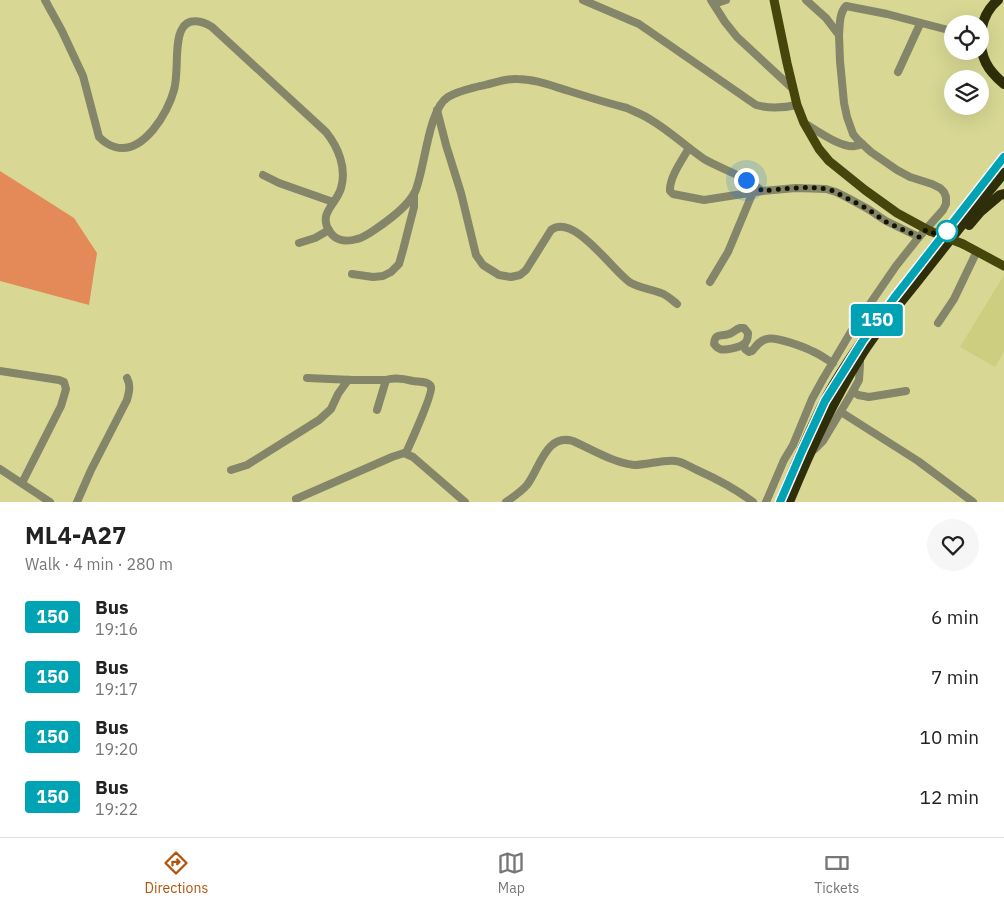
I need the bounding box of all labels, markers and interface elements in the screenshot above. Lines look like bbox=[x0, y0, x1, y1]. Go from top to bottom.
map controls bbox=[944, 15, 989, 115]
button: locate bbox=[944, 15, 989, 60]
button: layers bbox=[944, 70, 989, 115]
your location bbox=[734, 168, 759, 193]
unlabelled marker bbox=[936, 220, 958, 242]
line badge: 150 bbox=[848, 304, 906, 336]
text: 150 bbox=[861, 308, 893, 331]
text: ML4-A27 bbox=[25, 519, 126, 551]
button: heart bbox=[927, 519, 979, 571]
text: Walk · 4 min · 280 m bbox=[25, 554, 173, 574]
text: Bus bbox=[95, 595, 129, 619]
text: 150 bbox=[36, 605, 69, 628]
text: 6 min bbox=[931, 605, 979, 629]
text: 19:16 bbox=[95, 619, 138, 639]
text: Bus bbox=[95, 655, 129, 679]
text: 150 bbox=[36, 665, 69, 688]
text: 7 min bbox=[931, 665, 979, 689]
text: 19:17 bbox=[95, 679, 138, 699]
text: Bus bbox=[95, 715, 129, 739]
text: 150 bbox=[36, 725, 69, 748]
text: 10 min bbox=[920, 725, 979, 749]
text: 19:20 bbox=[95, 739, 138, 759]
text: Bus bbox=[95, 775, 129, 799]
text: 150 bbox=[36, 785, 69, 808]
text: 12 min bbox=[920, 785, 979, 809]
text: 19:22 bbox=[95, 799, 138, 819]
tab: Directions bbox=[145, 849, 208, 897]
tab: Map bbox=[497, 849, 525, 897]
tab: Tickets bbox=[814, 849, 859, 897]

